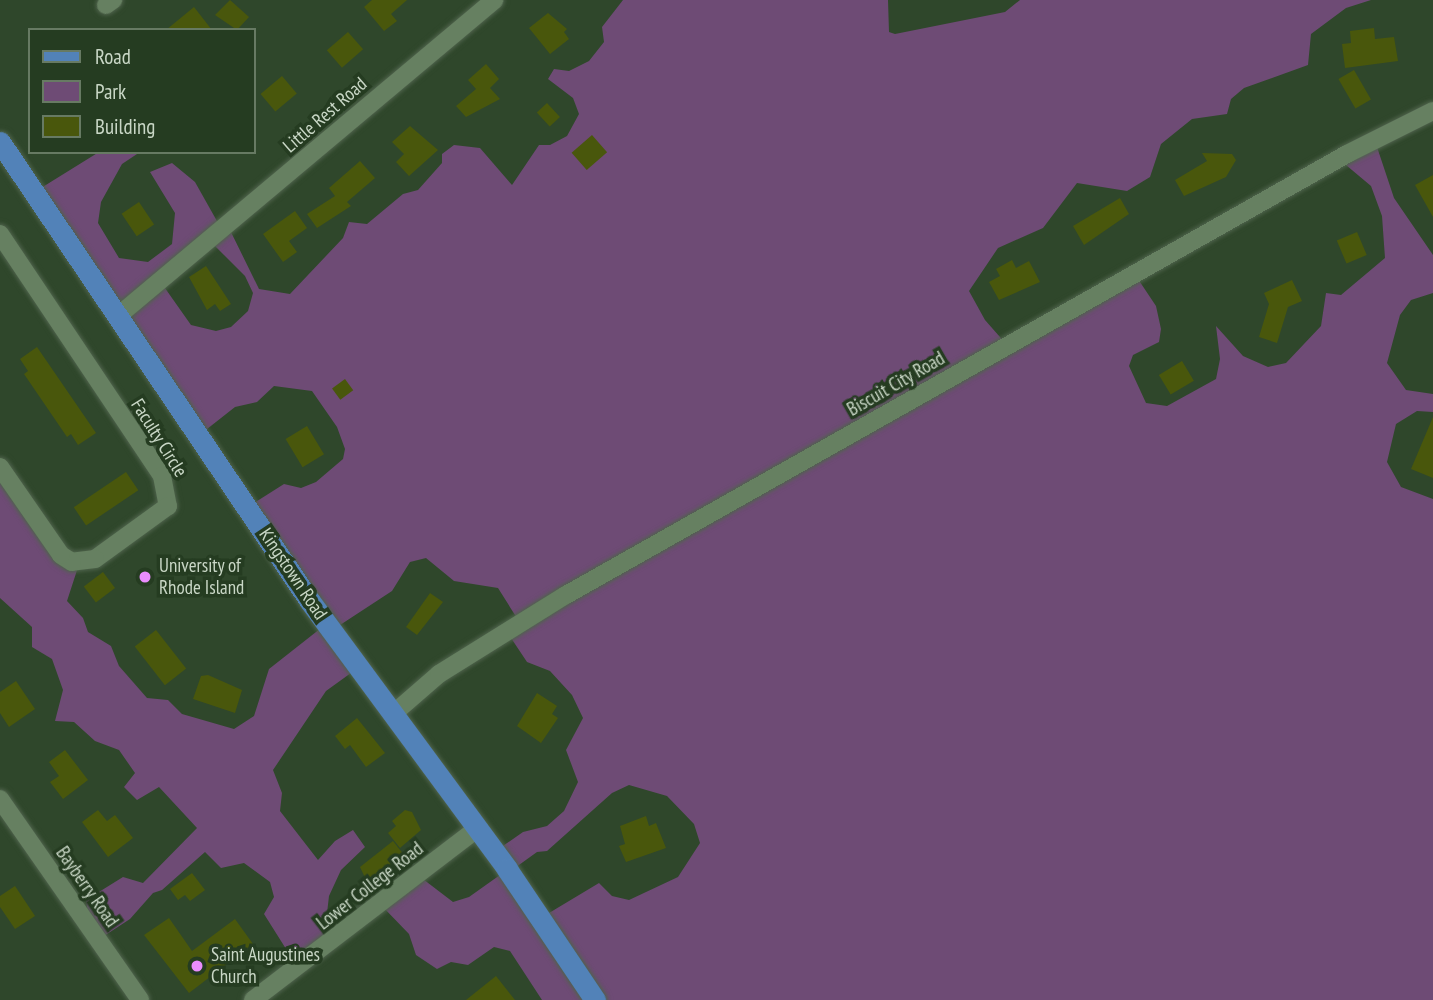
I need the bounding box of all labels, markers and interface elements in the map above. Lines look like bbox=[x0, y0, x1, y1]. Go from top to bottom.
legend bbox=[28, 28, 256, 154]
text: Road bbox=[95, 43, 131, 70]
street label: Little Rest Road bbox=[279, 73, 371, 157]
text: Park bbox=[95, 78, 126, 105]
text: Building bbox=[95, 113, 155, 140]
street label: Biscuit City Road bbox=[843, 347, 949, 421]
street label: Faculty Circle bbox=[126, 395, 192, 481]
street label: Kingstown Road bbox=[254, 524, 332, 624]
place label: University of Rhode Island bbox=[159, 555, 244, 599]
marker: University of Rhode Island bbox=[137, 569, 153, 585]
street label: Lower College Road bbox=[312, 837, 428, 935]
street label: Bayberry Road bbox=[51, 842, 123, 932]
place label: Saint Augustines Church bbox=[211, 944, 321, 988]
marker: Saint Augustines Church bbox=[189, 958, 205, 974]

